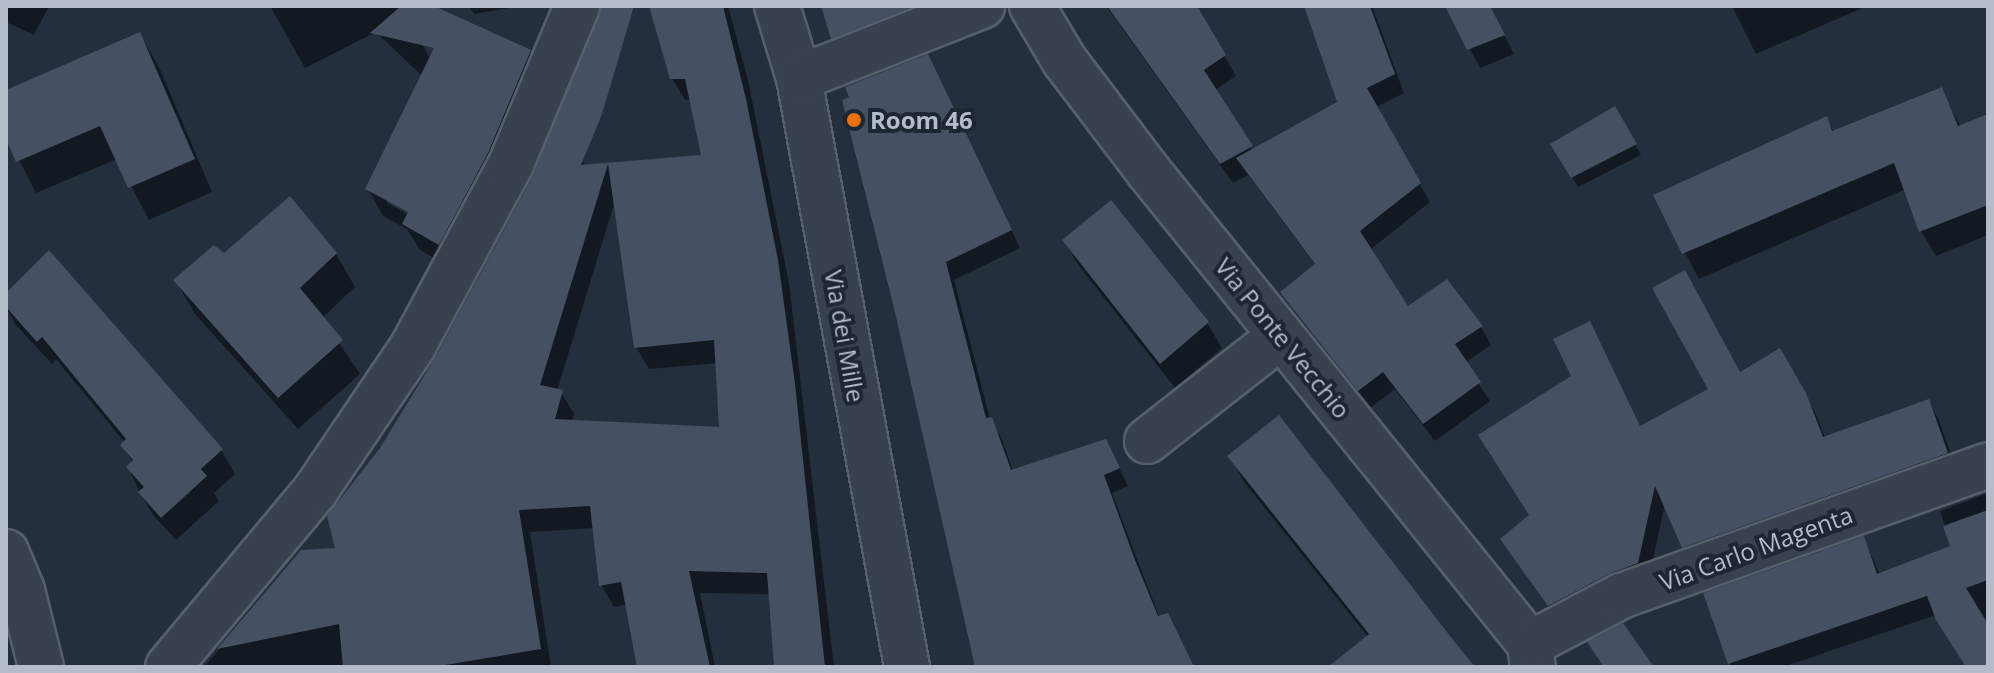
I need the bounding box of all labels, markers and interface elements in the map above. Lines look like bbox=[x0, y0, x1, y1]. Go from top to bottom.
place label: Room 46 bbox=[870, 106, 973, 134]
marker: Room 46 bbox=[845, 111, 863, 129]
street label: Via Ponte Vecchio bbox=[1210, 252, 1356, 424]
street label: Via dei Mille bbox=[819, 268, 871, 404]
street label: Via Carlo Magenta bbox=[1656, 500, 1856, 596]

